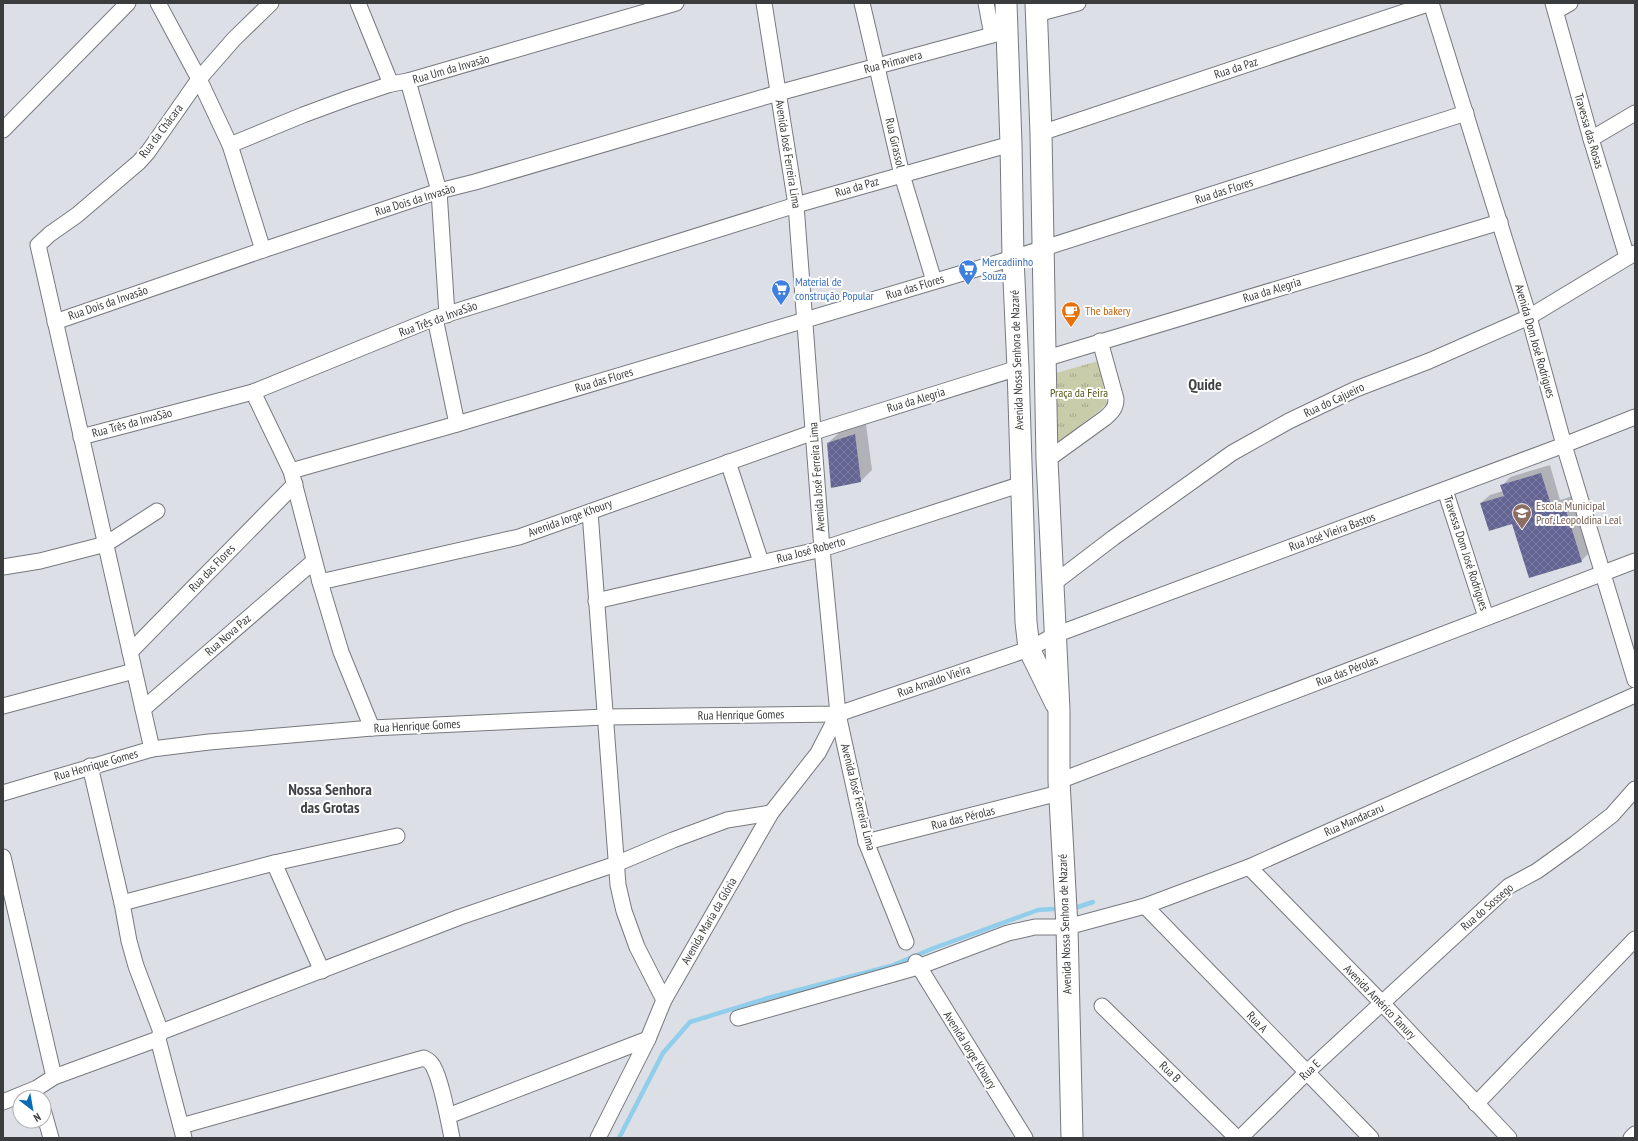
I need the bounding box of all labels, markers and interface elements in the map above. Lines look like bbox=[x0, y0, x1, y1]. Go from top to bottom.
street label: Rua Primavera bbox=[862, 47, 924, 76]
street label: Rua Um da Invasão bbox=[411, 50, 491, 87]
street label: Rua da Paz bbox=[1212, 53, 1260, 82]
street label: Travessa das Rosas bbox=[1572, 92, 1607, 170]
street label: Avenida José Ferreira Lima bbox=[772, 99, 805, 210]
street label: Rua da Chácara bbox=[135, 101, 186, 161]
street label: Rua Girassol bbox=[882, 116, 909, 170]
street label: Rua da Paz bbox=[833, 173, 881, 200]
street label: Rua das Flores bbox=[1193, 174, 1255, 207]
street label: Rua Dois da Invasão bbox=[373, 180, 457, 219]
place label: Mercadiinho Souza bbox=[982, 254, 1033, 283]
supermarket icon: Mercadiinho Souza bbox=[957, 258, 979, 286]
street label: Rua das Flores bbox=[884, 271, 946, 302]
place label: Material de construção Popular bbox=[795, 274, 874, 303]
street label: Rua da Alegria bbox=[1241, 274, 1303, 305]
supermarket icon: Material de construção Popular bbox=[770, 278, 792, 306]
street label: Rua Dois da Invasão bbox=[66, 282, 150, 323]
street label: Avenida Dom José Rodrigues bbox=[1512, 282, 1559, 400]
street label: Avenida Nossa Senhora de Nazaré bbox=[1007, 290, 1026, 430]
street label: Rua Três da InvaSão bbox=[397, 297, 479, 340]
cafe icon: The bakery bbox=[1060, 300, 1082, 328]
place label: The bakery bbox=[1085, 303, 1131, 318]
street label: Rua das Flores bbox=[573, 364, 635, 395]
district label: Quide bbox=[1188, 374, 1222, 394]
street label: Rua do Cajueiro bbox=[1301, 379, 1367, 420]
street label: Rua da Alegria bbox=[885, 384, 947, 415]
park label: Praça da Feira bbox=[1050, 385, 1108, 400]
street label: Rua Três da InvaSão bbox=[90, 405, 174, 440]
street label: Avenida José Ferreira Lima bbox=[805, 422, 828, 532]
street label: Travessa Dom José Rodrigues bbox=[1441, 493, 1492, 612]
street label: Avenida Jorge Khoury bbox=[526, 495, 615, 540]
place label: Escola Municipal Prof. Leopoldina Leal bbox=[1536, 498, 1622, 527]
school or university icon: Escola Municipal Prof. Leopoldina Leal bbox=[1511, 502, 1533, 530]
street label: Rua José Vieira Bastos bbox=[1287, 509, 1377, 554]
street label: Rua José Roberto bbox=[775, 533, 847, 566]
street label: Rua das Flores bbox=[185, 541, 238, 594]
street label: Rua Nova Paz bbox=[202, 611, 254, 659]
street label: Rua das Pérolas bbox=[1314, 652, 1380, 689]
street label: Rua Arnaldo Vieira bbox=[895, 661, 973, 700]
street label: Rua Henrique Gomes bbox=[698, 706, 784, 723]
street label: Rua Henrique Gomes bbox=[373, 716, 461, 735]
street label: Avenida José Ferreira Lima bbox=[838, 742, 879, 852]
street label: Rua Henrique Gomes bbox=[52, 745, 140, 784]
district label: Nossa Senhora das Grotas bbox=[288, 779, 372, 817]
street label: Rua Mandacaru bbox=[1322, 800, 1386, 839]
street label: Rua das Pérolas bbox=[929, 802, 996, 833]
street label: Avenida Nossa Senhora de Nazaré bbox=[1055, 854, 1074, 994]
street label: Avenida Maria da Glória bbox=[678, 874, 740, 967]
street label: Rua do Sossego bbox=[1457, 880, 1516, 934]
street label: Avenida Américo Tanury bbox=[1341, 961, 1420, 1043]
street label: Avenida Jorge Khoury bbox=[941, 1008, 1001, 1092]
street label: Rua A bbox=[1244, 1008, 1271, 1036]
street label: Rua E bbox=[1296, 1056, 1323, 1083]
street label: Rua B bbox=[1157, 1058, 1184, 1086]
north arrow bbox=[12, 1089, 52, 1129]
text: N bbox=[31, 1110, 43, 1125]

